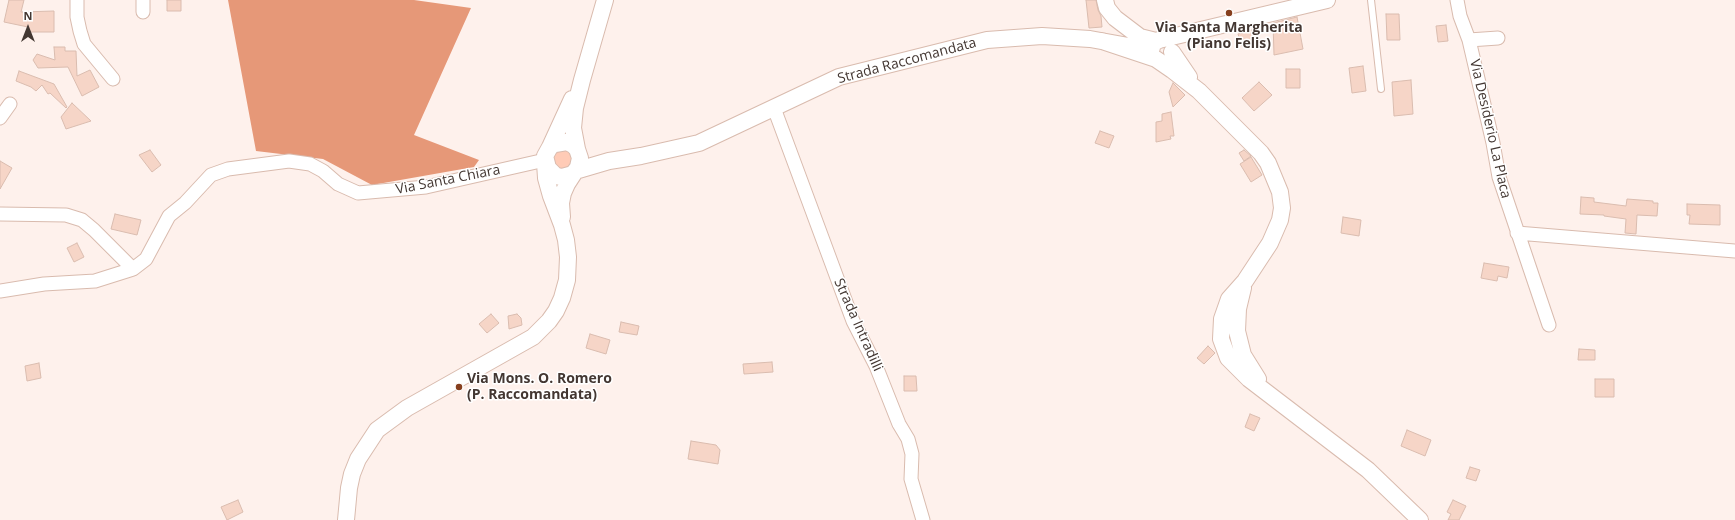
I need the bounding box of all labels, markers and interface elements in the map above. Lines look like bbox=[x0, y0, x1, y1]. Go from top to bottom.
north arrow bbox=[8, 8, 48, 48]
text: N bbox=[24, 8, 32, 23]
marker: Via Santa Margherita (Piano Felis) bbox=[1224, 8, 1234, 18]
place label: Via Santa Margherita (Piano Felis) bbox=[1155, 20, 1303, 52]
street label: Strada Raccomandata bbox=[836, 34, 978, 88]
street label: Via Desiderio La Placa bbox=[1466, 58, 1514, 200]
street label: Via Santa Chiara bbox=[394, 162, 502, 198]
street label: Strada Intradilli bbox=[830, 276, 886, 374]
place label: Via Mons. O. Romero (P. Raccomandata) bbox=[467, 371, 612, 404]
marker: Via Mons. O. Romero (P. Raccomandata) bbox=[454, 382, 464, 392]

